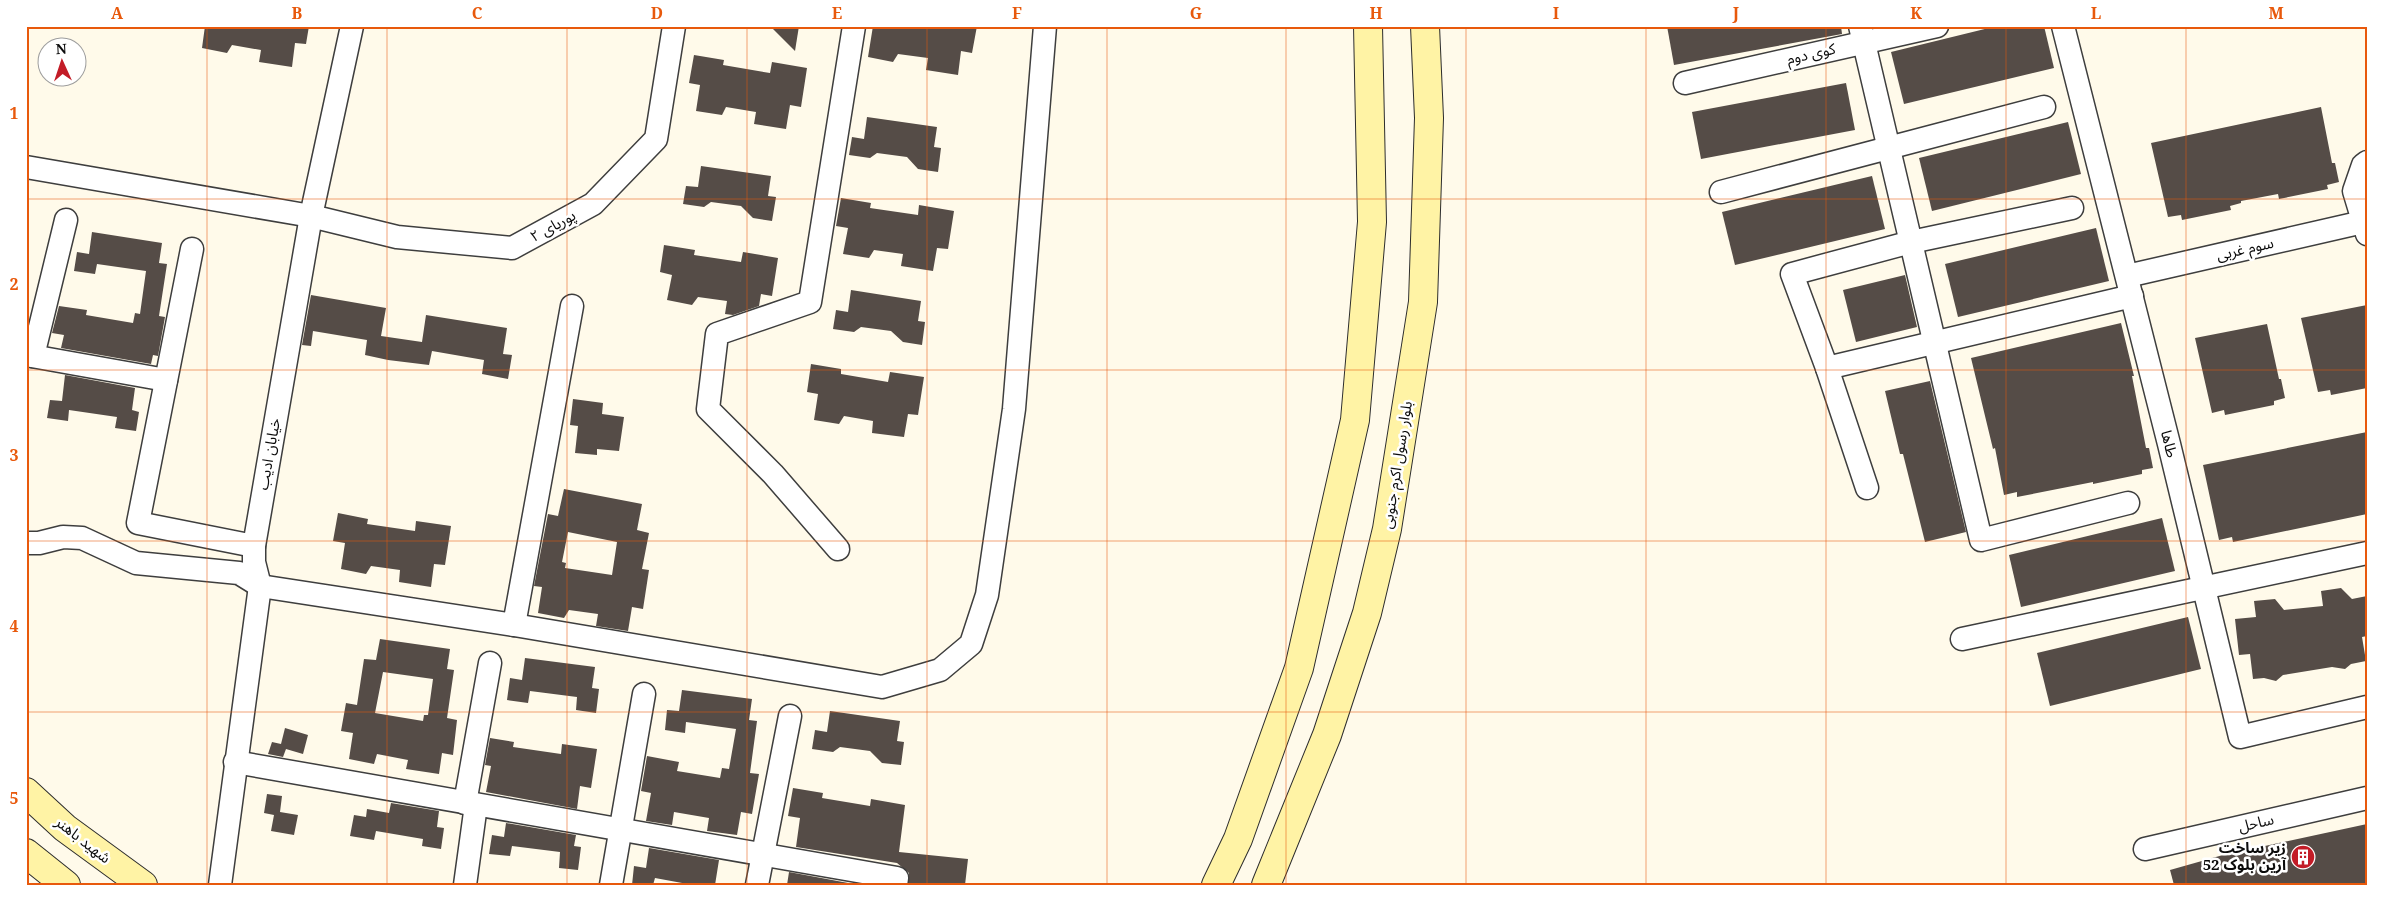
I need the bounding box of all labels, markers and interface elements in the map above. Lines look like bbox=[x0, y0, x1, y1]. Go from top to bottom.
text: A bbox=[111, 2, 124, 24]
text: B bbox=[292, 2, 303, 24]
text: C bbox=[472, 2, 483, 24]
text: D bbox=[651, 2, 663, 24]
text: E bbox=[832, 2, 842, 24]
text: F bbox=[1012, 2, 1022, 24]
text: G bbox=[1190, 2, 1202, 24]
text: H bbox=[1369, 2, 1383, 24]
text: I bbox=[1553, 2, 1559, 24]
text: J bbox=[1732, 2, 1740, 24]
text: K bbox=[1910, 2, 1922, 24]
text: L bbox=[2091, 2, 2101, 24]
text: M bbox=[2268, 2, 2284, 24]
north arrow bbox=[38, 38, 88, 88]
street label: کوی دوم bbox=[1784, 38, 1838, 70]
text: N bbox=[55, 39, 67, 58]
text: 1 bbox=[9, 102, 19, 124]
street label: پوریای ۲ bbox=[526, 204, 579, 247]
street label: سوم غربی bbox=[2214, 232, 2276, 266]
text: 2 bbox=[9, 273, 19, 295]
street label: بلوار رسول اکرم جنوبی bbox=[1376, 399, 1418, 531]
street label: خیابان ادیب bbox=[252, 416, 284, 492]
street label: طاها bbox=[2157, 428, 2183, 460]
text: 3 bbox=[9, 444, 19, 466]
text: 4 bbox=[9, 615, 19, 637]
text: 5 bbox=[9, 787, 19, 809]
street label: ساحل bbox=[2236, 808, 2276, 836]
street label: شهید باهنر bbox=[51, 811, 116, 867]
place label: زیر ساخت آرین بلوک 52 bbox=[2203, 837, 2287, 874]
building icon: زیر ساخت آرین بلوک 52 bbox=[2290, 844, 2316, 870]

